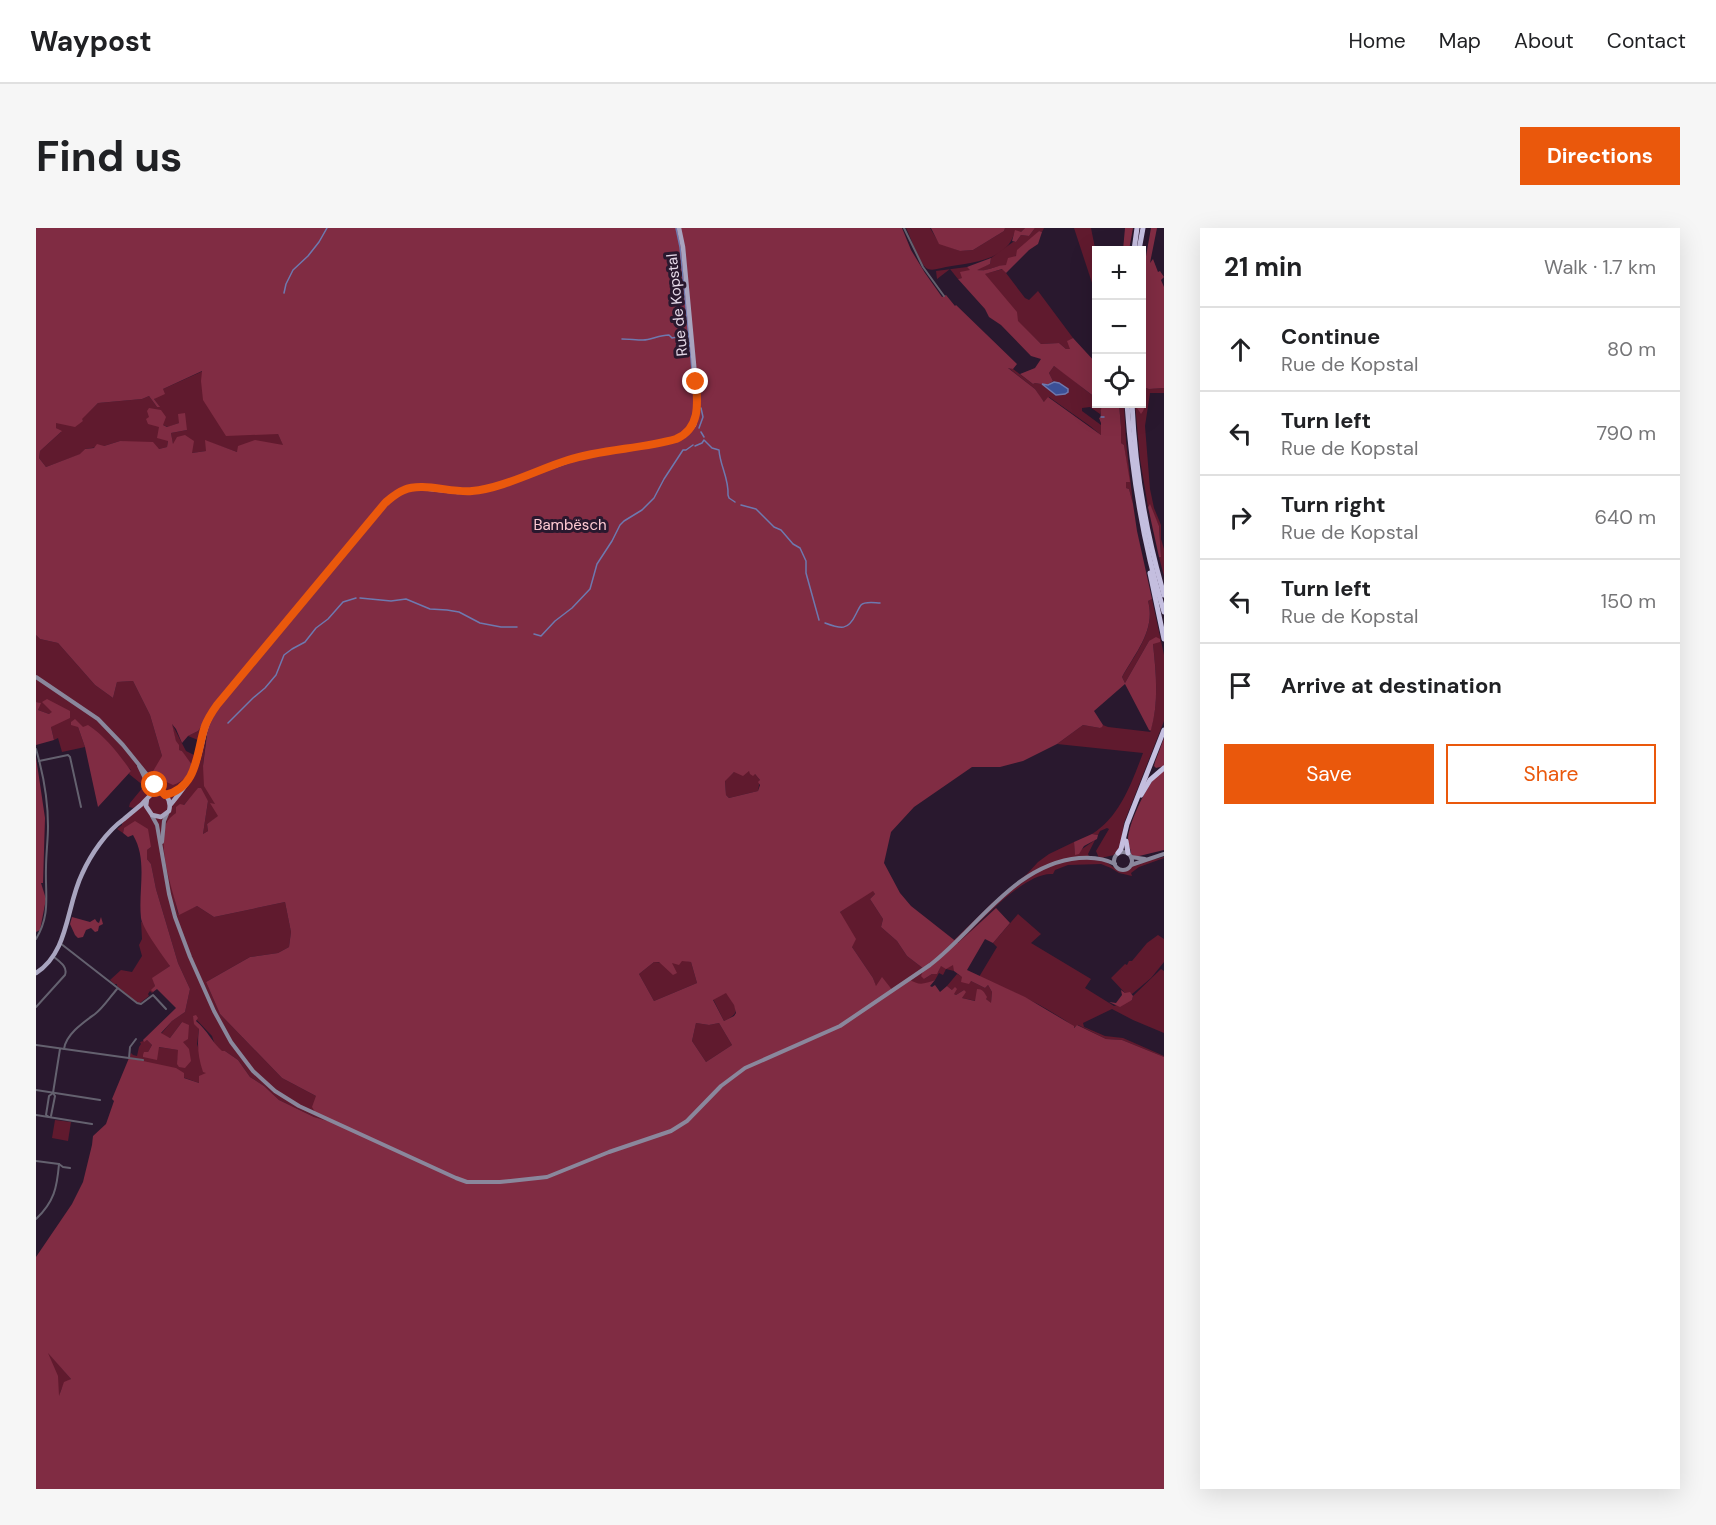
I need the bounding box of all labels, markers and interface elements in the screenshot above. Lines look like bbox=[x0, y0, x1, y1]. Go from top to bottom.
text: Waypost bbox=[30, 23, 152, 60]
text: Home bbox=[1348, 27, 1406, 55]
text: Map bbox=[1439, 27, 1481, 55]
text: About bbox=[1514, 27, 1574, 55]
text: Contact bbox=[1607, 27, 1686, 55]
button: Directions bbox=[1520, 127, 1680, 185]
text: Find us bbox=[36, 129, 182, 184]
map controls bbox=[1092, 246, 1146, 408]
button: + bbox=[1092, 246, 1146, 300]
text: 21 min bbox=[1224, 250, 1302, 284]
street label: Rue de Kopstal bbox=[662, 253, 692, 357]
text: Walk · 1.7 km bbox=[1544, 254, 1656, 280]
button: − bbox=[1092, 300, 1146, 354]
text: Continue bbox=[1281, 322, 1380, 351]
icon: ahead bbox=[1224, 333, 1257, 366]
text: 80 m bbox=[1607, 336, 1656, 362]
text: Rue de Kopstal bbox=[1281, 351, 1418, 377]
button: locate bbox=[1092, 354, 1146, 408]
route end bbox=[682, 368, 708, 394]
text: Turn left bbox=[1281, 406, 1371, 435]
icon: left bbox=[1224, 417, 1257, 450]
text: 790 m bbox=[1596, 420, 1656, 446]
text: Rue de Kopstal bbox=[1281, 435, 1418, 461]
text: Turn right bbox=[1281, 490, 1386, 519]
icon: right bbox=[1224, 501, 1257, 534]
text: 640 m bbox=[1594, 504, 1656, 530]
park label: Bambësch bbox=[533, 515, 607, 535]
text: Rue de Kopstal bbox=[1281, 519, 1418, 545]
text: Turn left bbox=[1281, 574, 1371, 603]
icon: left bbox=[1224, 585, 1257, 618]
text: 150 m bbox=[1601, 588, 1656, 614]
text: Rue de Kopstal bbox=[1281, 603, 1418, 629]
icon: arrive bbox=[1224, 669, 1257, 702]
text: Arrive at destination bbox=[1281, 671, 1502, 700]
button: Save bbox=[1224, 744, 1434, 804]
button: Share bbox=[1446, 744, 1656, 804]
route start bbox=[141, 771, 167, 797]

